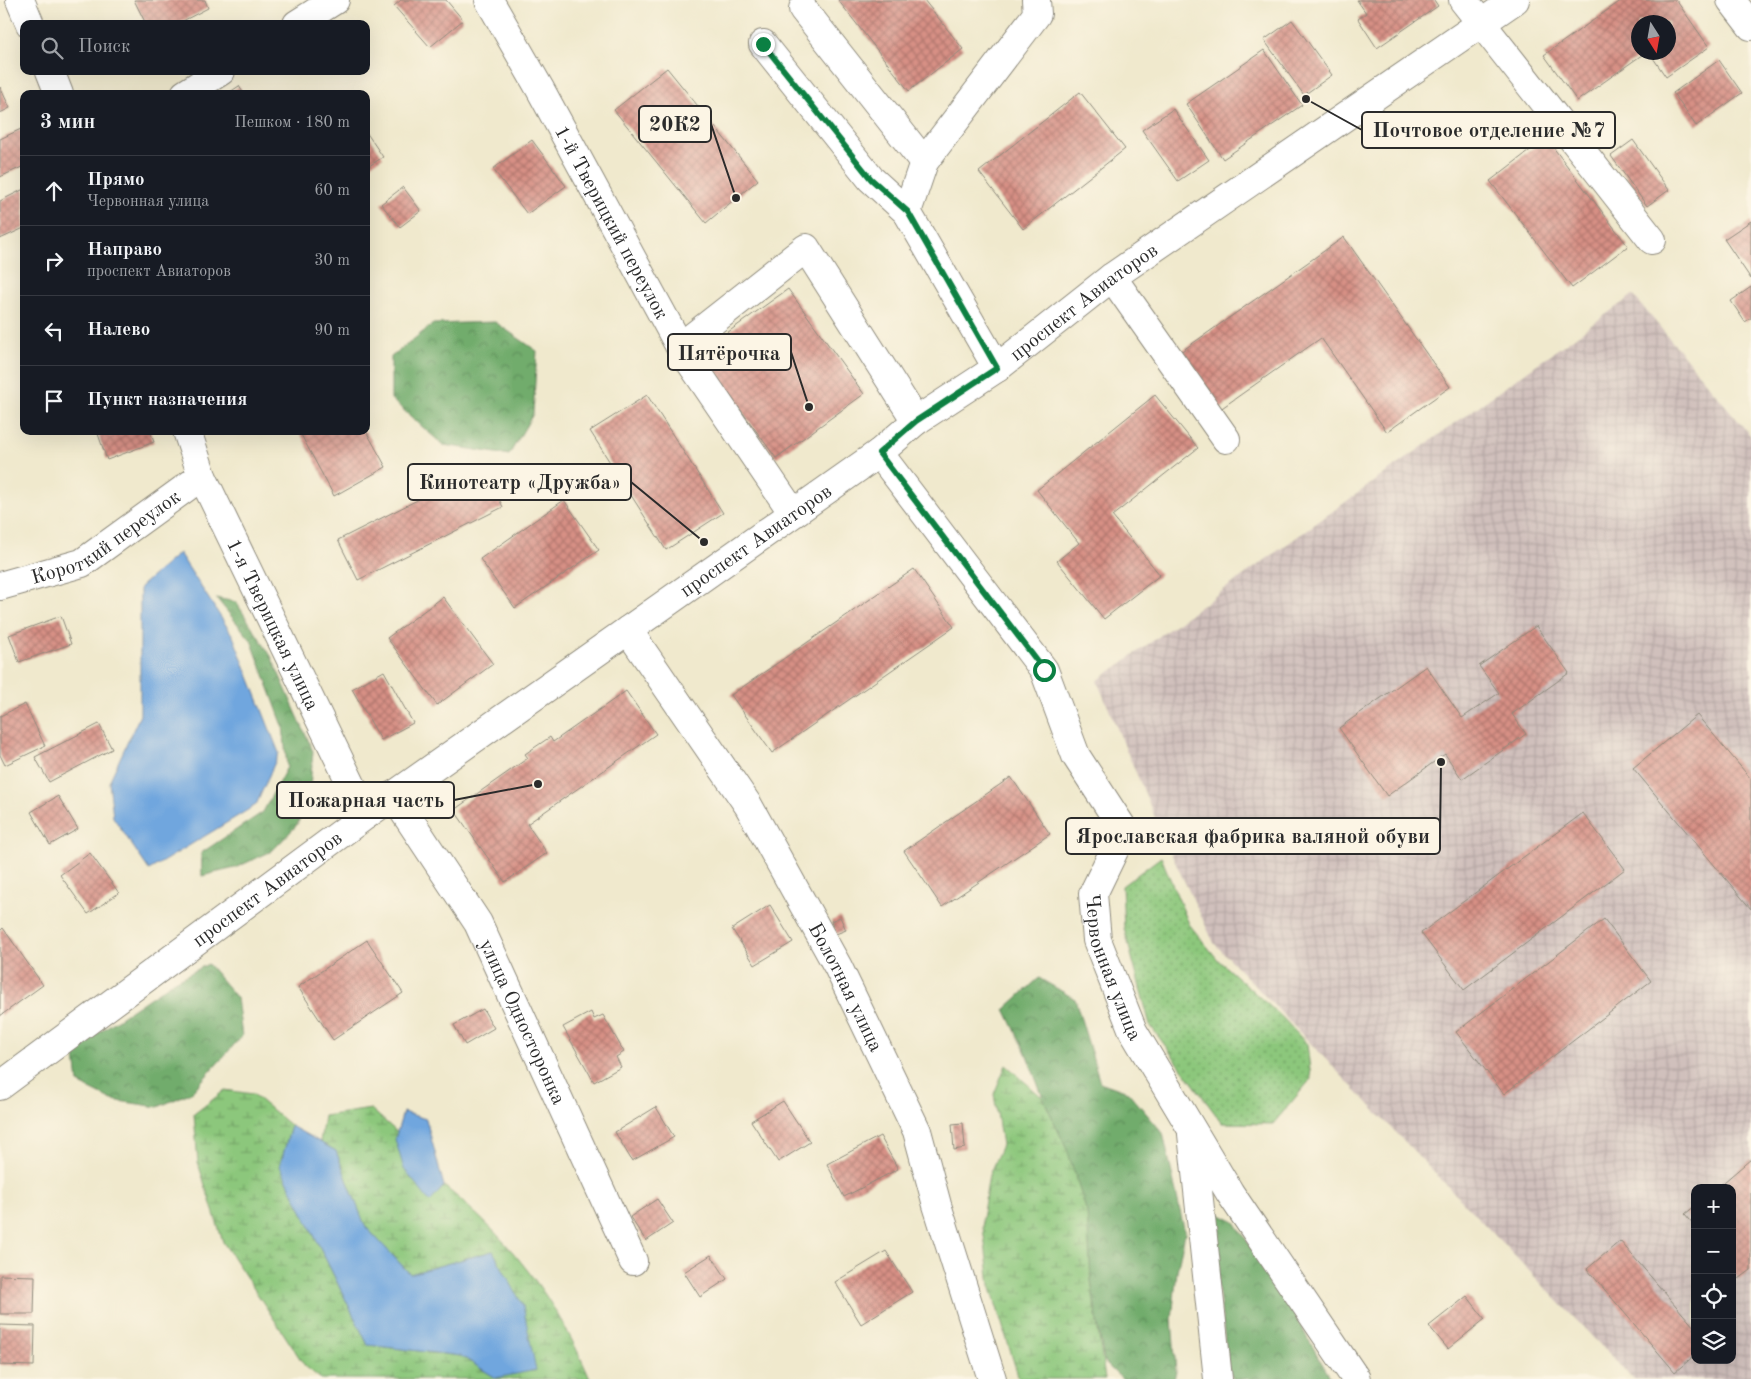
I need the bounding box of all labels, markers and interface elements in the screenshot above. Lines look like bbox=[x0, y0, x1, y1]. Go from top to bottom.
north arrow bbox=[1631, 15, 1676, 60]
search box bbox=[20, 20, 370, 75]
route end bbox=[752, 33, 775, 56]
icon: search bbox=[38, 34, 66, 62]
text: Поиск bbox=[78, 38, 130, 57]
callout: 20К2 bbox=[639, 106, 711, 142]
text: 3 мин bbox=[40, 112, 95, 133]
callout: Почтовое отделение №7 bbox=[1362, 112, 1615, 148]
text: Пешком · 180 m bbox=[234, 115, 350, 131]
text: 20К2 bbox=[649, 115, 701, 136]
text: Почтовое отделение №7 bbox=[1373, 121, 1605, 142]
street label: 1-й Тверицкий переулок bbox=[550, 123, 671, 323]
text: Прямо bbox=[87, 171, 145, 190]
icon: ahead bbox=[40, 177, 68, 205]
text: 60 m bbox=[314, 183, 350, 199]
text: Червонная улица bbox=[87, 194, 209, 210]
text: Направо bbox=[87, 241, 162, 260]
street label: проспект Авиаторов bbox=[1007, 241, 1162, 366]
icon: right bbox=[40, 247, 68, 275]
text: 30 m bbox=[314, 253, 350, 269]
text: проспект Авиаторов bbox=[87, 264, 231, 280]
icon: left bbox=[40, 317, 68, 345]
text: Налево bbox=[87, 321, 150, 340]
text: 90 m bbox=[314, 323, 350, 339]
callout: Пятёрочка bbox=[668, 334, 791, 370]
text: Пятёрочка bbox=[677, 344, 781, 365]
icon: arrive bbox=[40, 387, 68, 415]
text: Пункт назначения bbox=[87, 391, 247, 410]
callout: Кинотеатр «Дружба» bbox=[408, 464, 631, 500]
text: Кинотеатр «Дружба» bbox=[419, 473, 621, 494]
street label: проспект Авиаторов bbox=[677, 482, 836, 602]
street label: Короткий переулок bbox=[29, 487, 185, 589]
street label: 1-я Тверицкая улица bbox=[222, 536, 322, 714]
route start bbox=[1033, 659, 1056, 682]
callout: Пожарная часть bbox=[277, 782, 454, 818]
text: Пожарная часть bbox=[288, 791, 444, 812]
callout: Ярославская фабрика валяной обуви bbox=[1066, 818, 1440, 854]
text: Ярославская фабрика валяной обуви bbox=[1076, 827, 1430, 848]
street label: проспект Авиаторов bbox=[190, 828, 346, 952]
street label: Червонная улица bbox=[1081, 893, 1144, 1045]
street label: Болотная улица bbox=[804, 920, 885, 1055]
street label: улица Односторонка bbox=[475, 936, 568, 1108]
map controls bbox=[1691, 1184, 1736, 1364]
button: + bbox=[1691, 1184, 1736, 1229]
button: − bbox=[1691, 1229, 1736, 1274]
button: locate bbox=[1691, 1274, 1736, 1319]
button: layers bbox=[1691, 1319, 1736, 1364]

